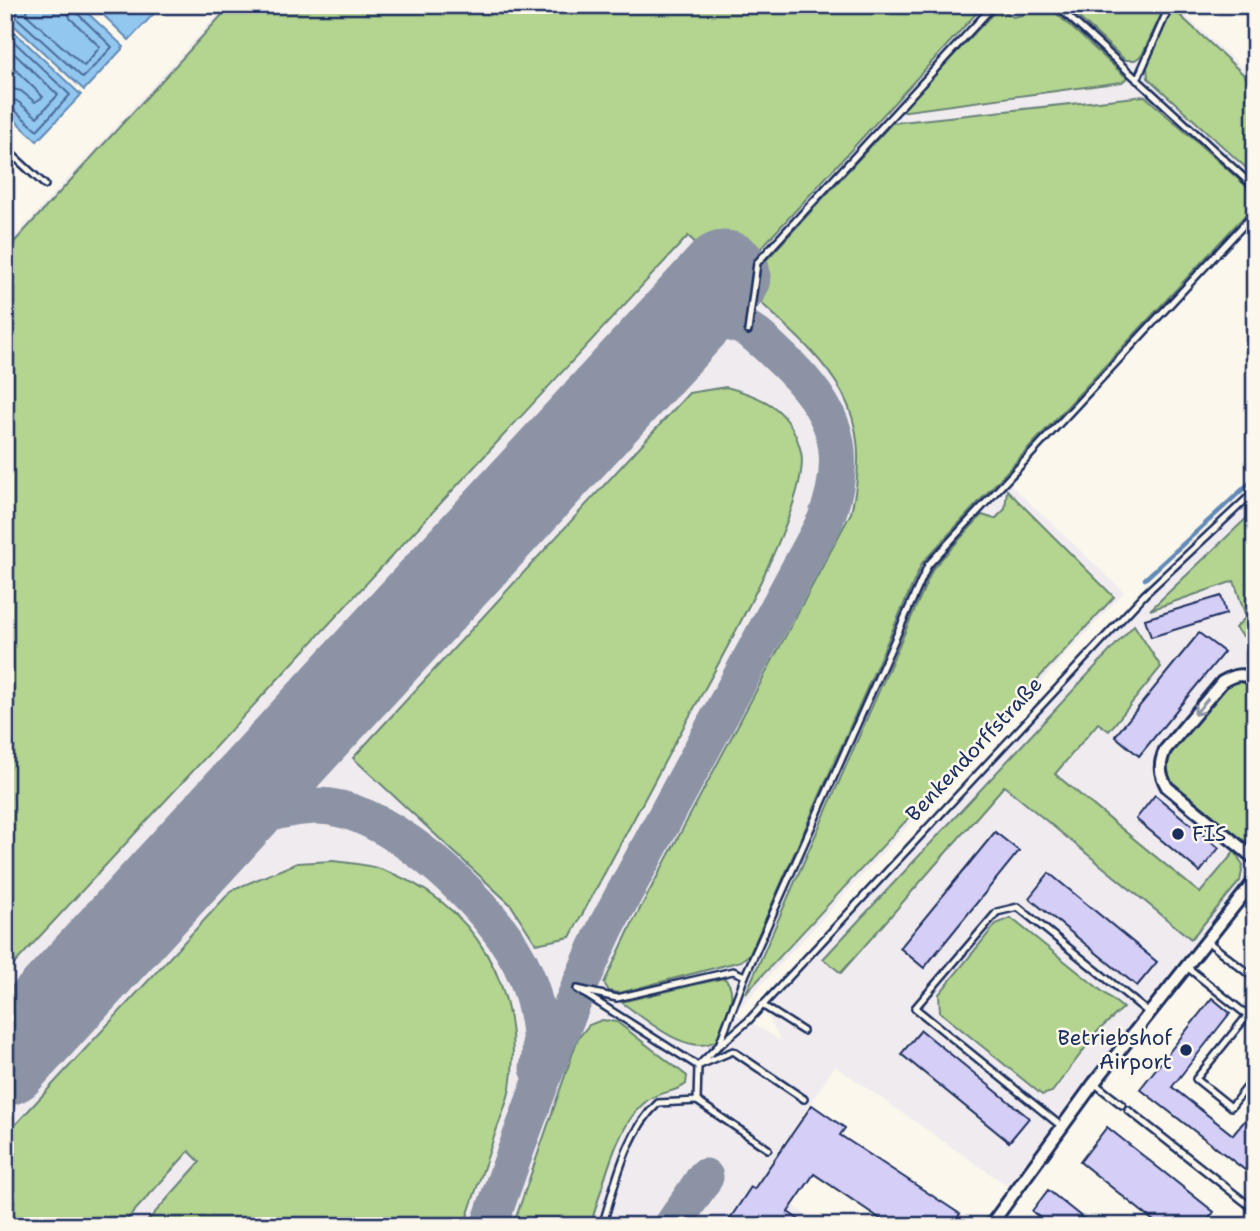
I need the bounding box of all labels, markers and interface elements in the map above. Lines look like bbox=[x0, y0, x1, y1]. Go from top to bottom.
street label: Benkendorffstraße bbox=[899, 670, 1049, 828]
one-way arrow bbox=[1193, 698, 1209, 716]
place label: FIS bbox=[1192, 820, 1226, 848]
marker: FIS bbox=[1170, 826, 1186, 842]
place label: Betriebshof Airport bbox=[1057, 1024, 1172, 1076]
marker: Betriebshof Airport bbox=[1178, 1042, 1194, 1058]

